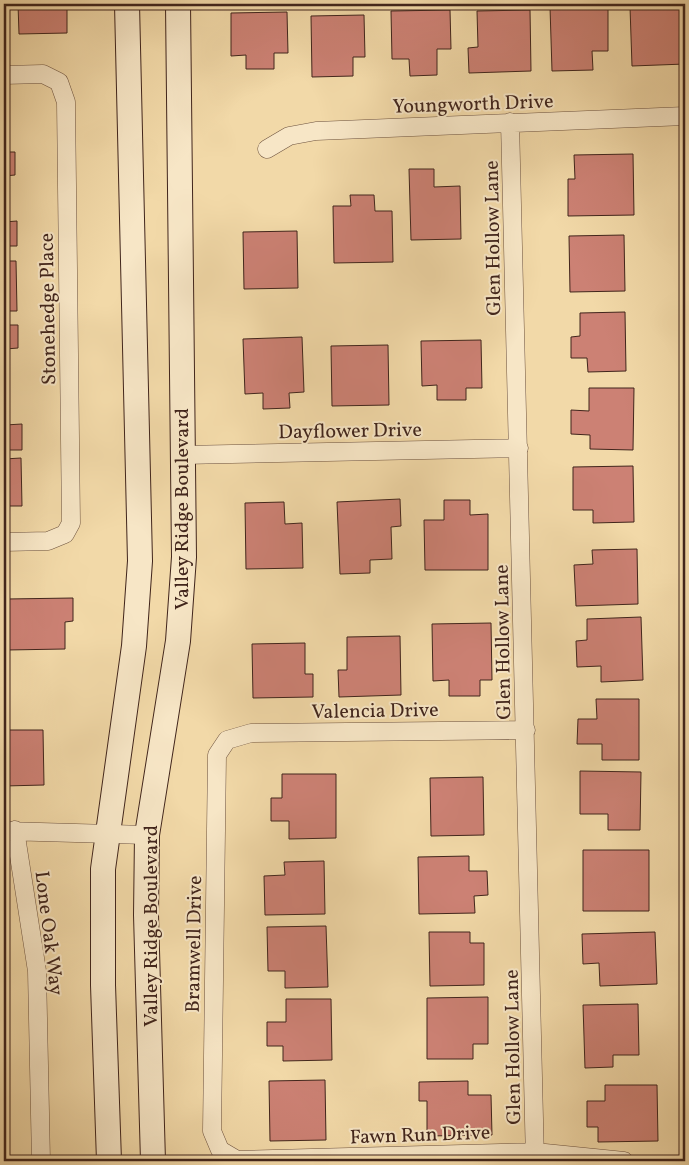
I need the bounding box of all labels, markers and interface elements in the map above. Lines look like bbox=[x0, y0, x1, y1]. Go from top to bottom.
street label: Youngworth Drive bbox=[392, 88, 554, 122]
street label: Glen Hollow Lane bbox=[479, 160, 509, 316]
street label: Stonehedge Place bbox=[34, 233, 64, 385]
street label: Valley Ridge Boulevard bbox=[169, 408, 197, 610]
street label: Dayflower Drive bbox=[278, 417, 422, 447]
street label: Glen Hollow Lane bbox=[489, 564, 519, 720]
street label: Valencia Drive bbox=[311, 697, 439, 727]
street label: Valley Ridge Boulevard bbox=[138, 825, 166, 1027]
street label: Lone Oak Way bbox=[27, 870, 70, 997]
street label: Bramwell Drive bbox=[180, 875, 210, 1013]
street label: Glen Hollow Lane bbox=[499, 969, 529, 1125]
street label: Fawn Run Drive bbox=[349, 1120, 491, 1152]

